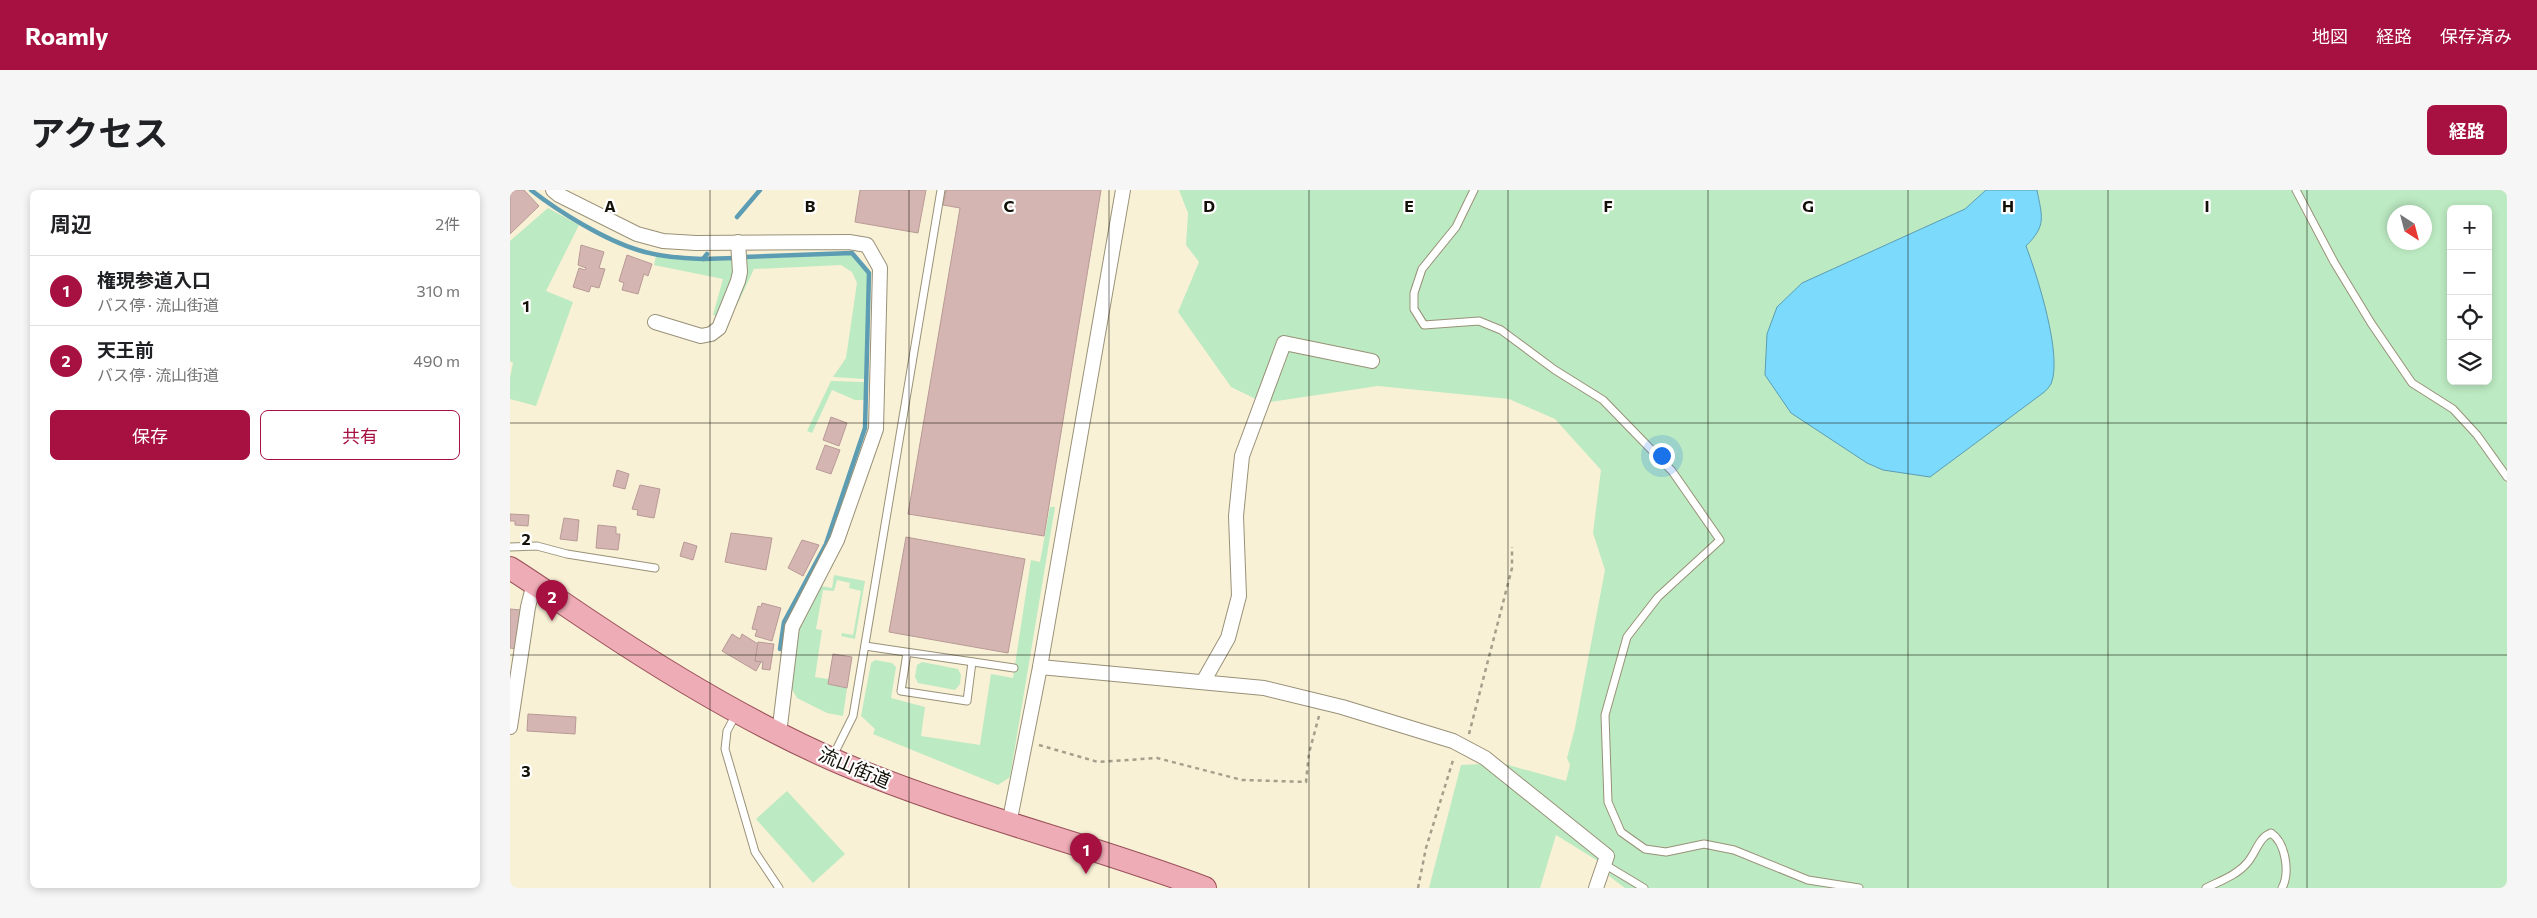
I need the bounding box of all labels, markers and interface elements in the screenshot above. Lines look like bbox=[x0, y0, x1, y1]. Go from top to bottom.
text: Roamly bbox=[25, 21, 108, 50]
text: 地図 bbox=[2312, 25, 2348, 47]
text: 経路 bbox=[2376, 25, 2412, 47]
text: 保存済み bbox=[2440, 25, 2512, 47]
button: 経路 bbox=[2427, 105, 2507, 155]
text: アクセス bbox=[30, 110, 168, 153]
text: A bbox=[604, 196, 616, 215]
text: B bbox=[805, 196, 816, 215]
text: C bbox=[1004, 196, 1015, 215]
text: D bbox=[1203, 196, 1215, 215]
text: E bbox=[1404, 196, 1414, 215]
text: F bbox=[1603, 196, 1613, 215]
text: G bbox=[1802, 196, 1814, 215]
text: H bbox=[2002, 196, 2014, 215]
text: I bbox=[2204, 196, 2210, 215]
north arrow bbox=[2387, 205, 2432, 250]
map controls bbox=[2447, 205, 2492, 385]
button: + bbox=[2447, 205, 2492, 250]
text: 周辺 bbox=[50, 211, 92, 236]
text: 2件 bbox=[435, 214, 460, 233]
button: − bbox=[2447, 250, 2492, 295]
text: 権現参道入口 bbox=[97, 268, 211, 291]
text: 1 bbox=[62, 281, 70, 300]
text: 310 m bbox=[417, 281, 460, 300]
text: バス停 · 流山街道 bbox=[97, 295, 219, 314]
button: locate bbox=[2447, 295, 2492, 340]
text: 1 bbox=[522, 296, 530, 315]
text: 天王前 bbox=[97, 338, 154, 361]
button: layers bbox=[2447, 340, 2492, 385]
text: 2 bbox=[61, 351, 71, 370]
text: 490 m bbox=[413, 351, 460, 370]
text: バス停 · 流山街道 bbox=[97, 365, 219, 384]
button: 保存 bbox=[50, 410, 250, 460]
button: 共有 bbox=[260, 410, 460, 460]
your location bbox=[1649, 443, 1675, 469]
text: 2 bbox=[521, 529, 531, 548]
pin: 2 bbox=[536, 580, 568, 621]
street label: 流山街道 bbox=[816, 742, 894, 792]
text: 3 bbox=[521, 761, 531, 780]
pin: 1 bbox=[1070, 833, 1102, 874]

